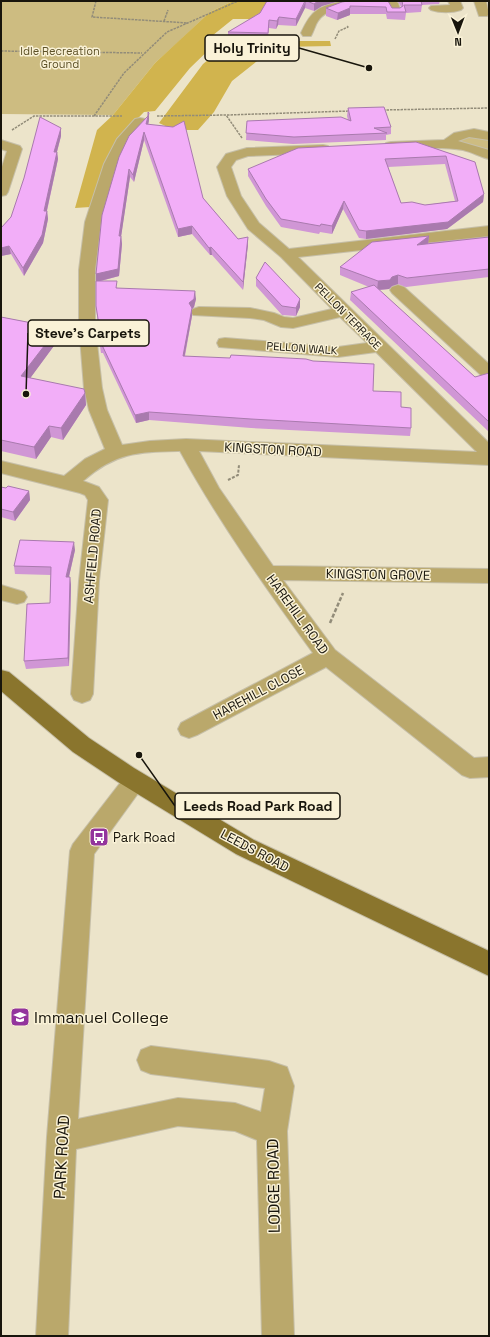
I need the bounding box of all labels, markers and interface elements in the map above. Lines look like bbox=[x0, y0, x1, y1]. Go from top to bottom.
north arrow bbox=[438, 12, 478, 52]
callout: Holy Trinity bbox=[205, 35, 299, 61]
text: N bbox=[454, 35, 462, 49]
text: Holy Trinity bbox=[213, 39, 291, 57]
park label: Idle Recreation Ground bbox=[20, 44, 100, 71]
street label: PELLON TERRACE bbox=[312, 280, 384, 352]
callout: Steve's Carpets bbox=[28, 320, 149, 346]
text: Steve's Carpets bbox=[35, 324, 141, 342]
street label: PELLON WALK bbox=[266, 339, 338, 357]
street label: KINGSTON ROAD bbox=[224, 438, 322, 461]
street label: ASHFIELD ROAD bbox=[80, 508, 105, 604]
street label: KINGSTON GROVE bbox=[326, 565, 430, 584]
street label: HAREHILL ROAD bbox=[263, 571, 332, 658]
street label: HAREHILL CLOSE bbox=[210, 661, 307, 723]
callout: Leeds Road Park Road bbox=[175, 793, 340, 819]
text: Leeds Road Park Road bbox=[183, 797, 333, 815]
street label: LEEDS ROAD bbox=[218, 825, 292, 876]
bus stop icon: Park Road bbox=[88, 826, 110, 848]
place label: Park Road bbox=[113, 829, 175, 846]
school or university icon: Immanuel College bbox=[9, 1006, 31, 1028]
place label: Immanuel College bbox=[34, 1007, 169, 1028]
street label: PARK ROAD bbox=[49, 1114, 74, 1200]
street label: LODGE ROAD bbox=[262, 1139, 285, 1233]

